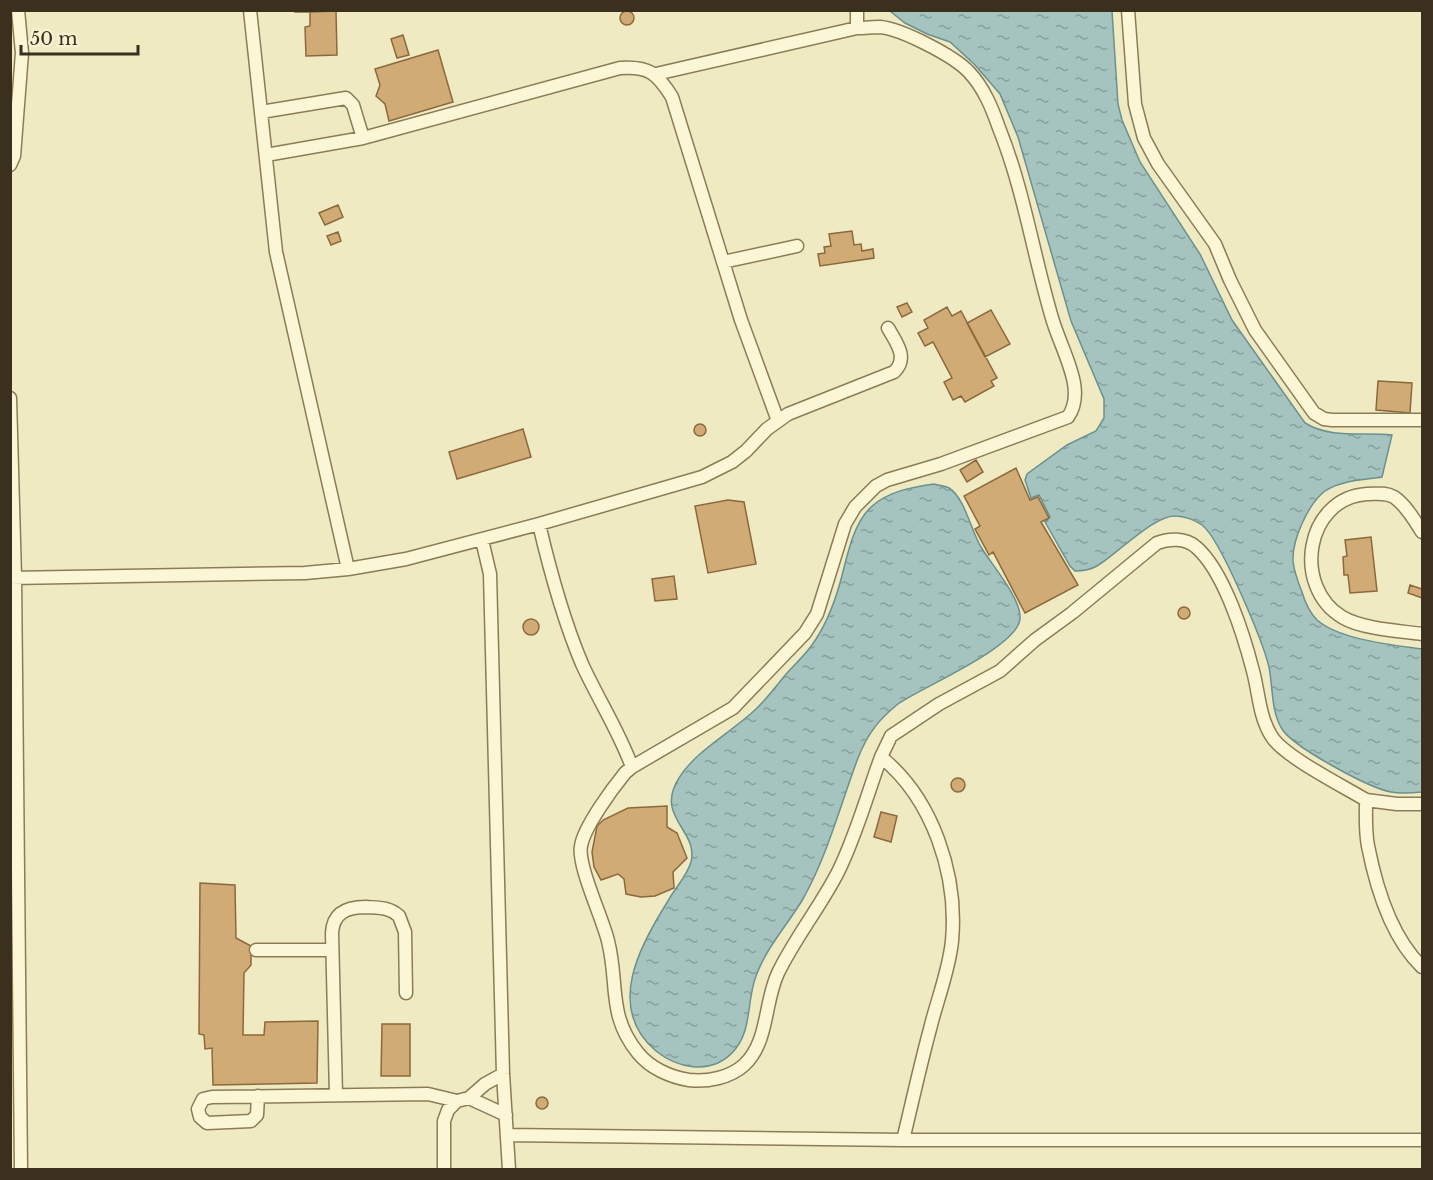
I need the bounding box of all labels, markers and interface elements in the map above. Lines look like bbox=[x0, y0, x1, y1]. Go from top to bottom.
scale bar bbox=[21, 18, 138, 56]
text: 50 m bbox=[30, 28, 78, 50]

